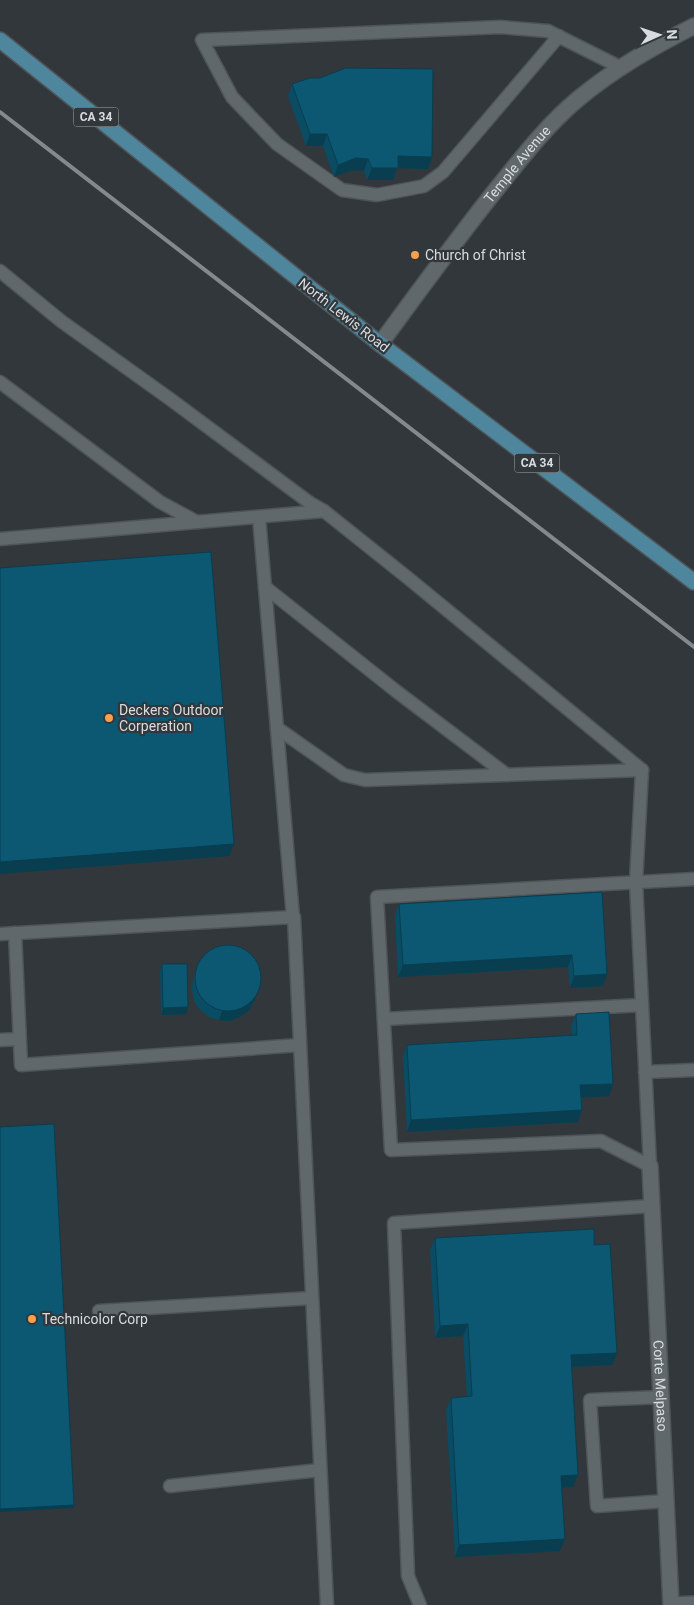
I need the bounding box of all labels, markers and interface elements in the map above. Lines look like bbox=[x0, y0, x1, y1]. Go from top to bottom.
north arrow bbox=[634, 10, 684, 60]
text: N bbox=[664, 29, 680, 40]
road number: CA 34 bbox=[74, 108, 118, 126]
street label: Temple Avenue bbox=[481, 122, 554, 206]
place label: Church of Christ bbox=[425, 247, 526, 263]
marker: Church of Christ bbox=[409, 249, 421, 261]
street label: North Lewis Road bbox=[296, 275, 392, 355]
road number: CA 34 bbox=[514, 453, 560, 472]
place label: Deckers Outdoor Corperation bbox=[119, 702, 224, 734]
marker: Deckers Outdoor Corperation bbox=[103, 712, 115, 724]
place label: Technicolor Corp bbox=[42, 1311, 148, 1327]
marker: Technicolor Corp bbox=[26, 1313, 38, 1325]
street label: Corte Melpaso bbox=[650, 1340, 671, 1432]

